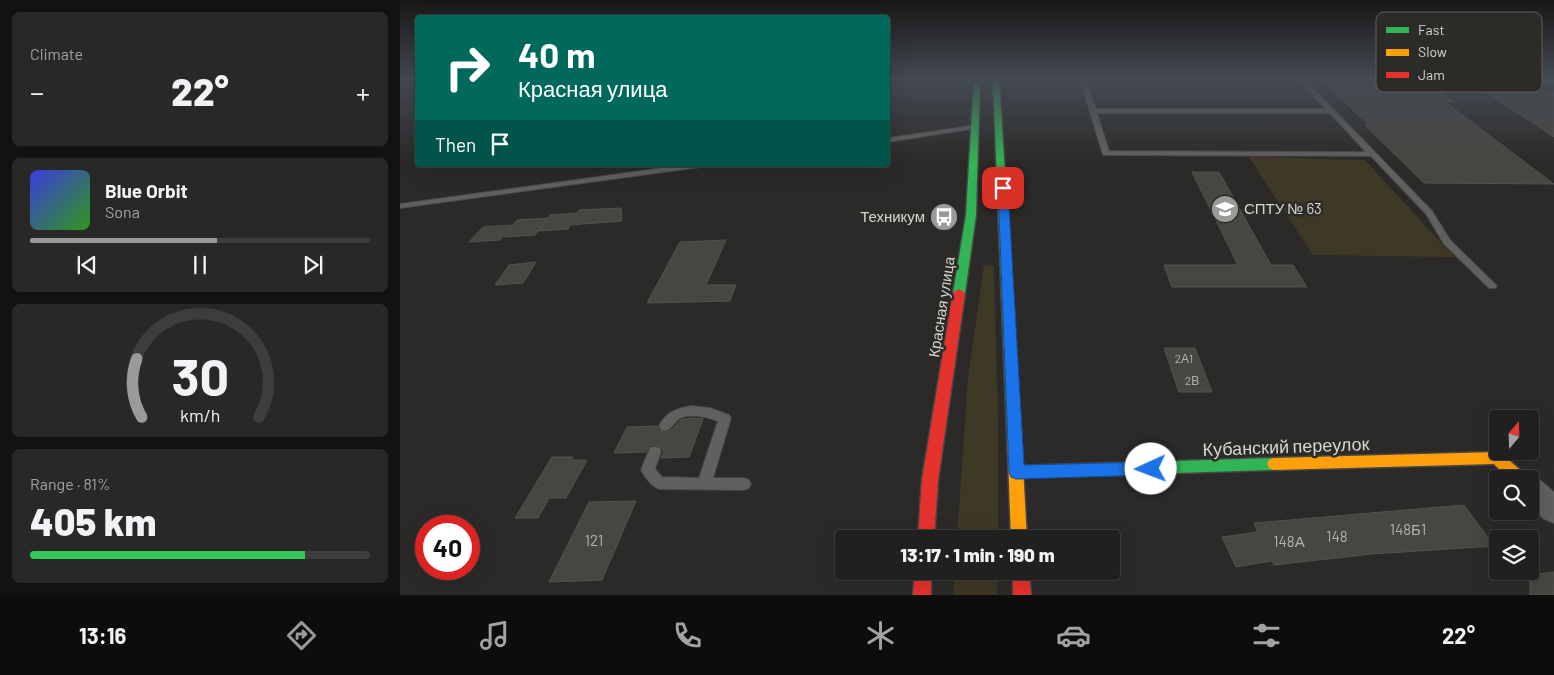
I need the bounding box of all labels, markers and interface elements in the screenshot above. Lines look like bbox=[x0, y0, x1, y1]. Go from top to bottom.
legend bbox=[1376, 12, 1542, 92]
text: Fast bbox=[1418, 21, 1444, 38]
text: 40 m bbox=[518, 33, 595, 75]
icon: right bbox=[435, 35, 500, 100]
text: Slow bbox=[1418, 43, 1447, 60]
text: Climate bbox=[30, 44, 83, 63]
text: Jam bbox=[1418, 66, 1445, 83]
text: 22° bbox=[171, 68, 229, 114]
text: − bbox=[30, 75, 44, 109]
text: + bbox=[356, 75, 370, 109]
text: Красная улица bbox=[518, 75, 667, 101]
icon: arrive bbox=[486, 130, 514, 158]
text: Then bbox=[435, 133, 476, 156]
pin bbox=[982, 167, 1024, 209]
icon: arrive bbox=[989, 174, 1017, 202]
text: Blue Orbit bbox=[105, 179, 188, 202]
school or university icon: СПТУ № 63 bbox=[1210, 194, 1240, 224]
place label: СПТУ № 63 bbox=[1244, 199, 1322, 217]
text: Sona bbox=[105, 202, 140, 221]
bus stop icon: Техникум bbox=[929, 202, 959, 232]
place label: Техникум bbox=[860, 207, 925, 225]
icon: previous bbox=[73, 251, 101, 279]
icon: pause bbox=[186, 251, 214, 279]
icon: next bbox=[299, 251, 327, 279]
street label: Красная улица bbox=[924, 254, 958, 359]
text: 30 bbox=[171, 344, 229, 406]
house number: 2А1 bbox=[1175, 351, 1193, 365]
house number: 2В bbox=[1185, 373, 1199, 387]
text: km/h bbox=[180, 404, 220, 426]
north arrow bbox=[1489, 410, 1539, 460]
map controls bbox=[1489, 410, 1539, 580]
street label: Кубанский переулок bbox=[1202, 432, 1370, 460]
position arrow bbox=[1124, 442, 1176, 494]
button: search bbox=[1489, 470, 1539, 520]
text: Range · 81% bbox=[30, 474, 111, 493]
text: 405 km bbox=[30, 498, 156, 544]
speed limit sign: 40 bbox=[415, 515, 480, 580]
house number: 148Б1 bbox=[1390, 520, 1426, 538]
house number: 148 bbox=[1326, 527, 1348, 545]
button: layers bbox=[1489, 530, 1539, 580]
house number: 121 bbox=[585, 531, 603, 549]
house number: 148А bbox=[1273, 532, 1305, 550]
text: 13:17 · 1 min · 190 m bbox=[900, 543, 1055, 566]
icon: directions bbox=[284, 618, 319, 653]
icon: music bbox=[477, 618, 512, 653]
icon: phone bbox=[670, 618, 705, 653]
icon: climate bbox=[863, 618, 898, 653]
icon: car bbox=[1056, 618, 1091, 653]
icon: filters bbox=[1249, 618, 1284, 653]
text: 13:16 bbox=[79, 622, 126, 648]
text: 22° bbox=[1442, 622, 1475, 648]

